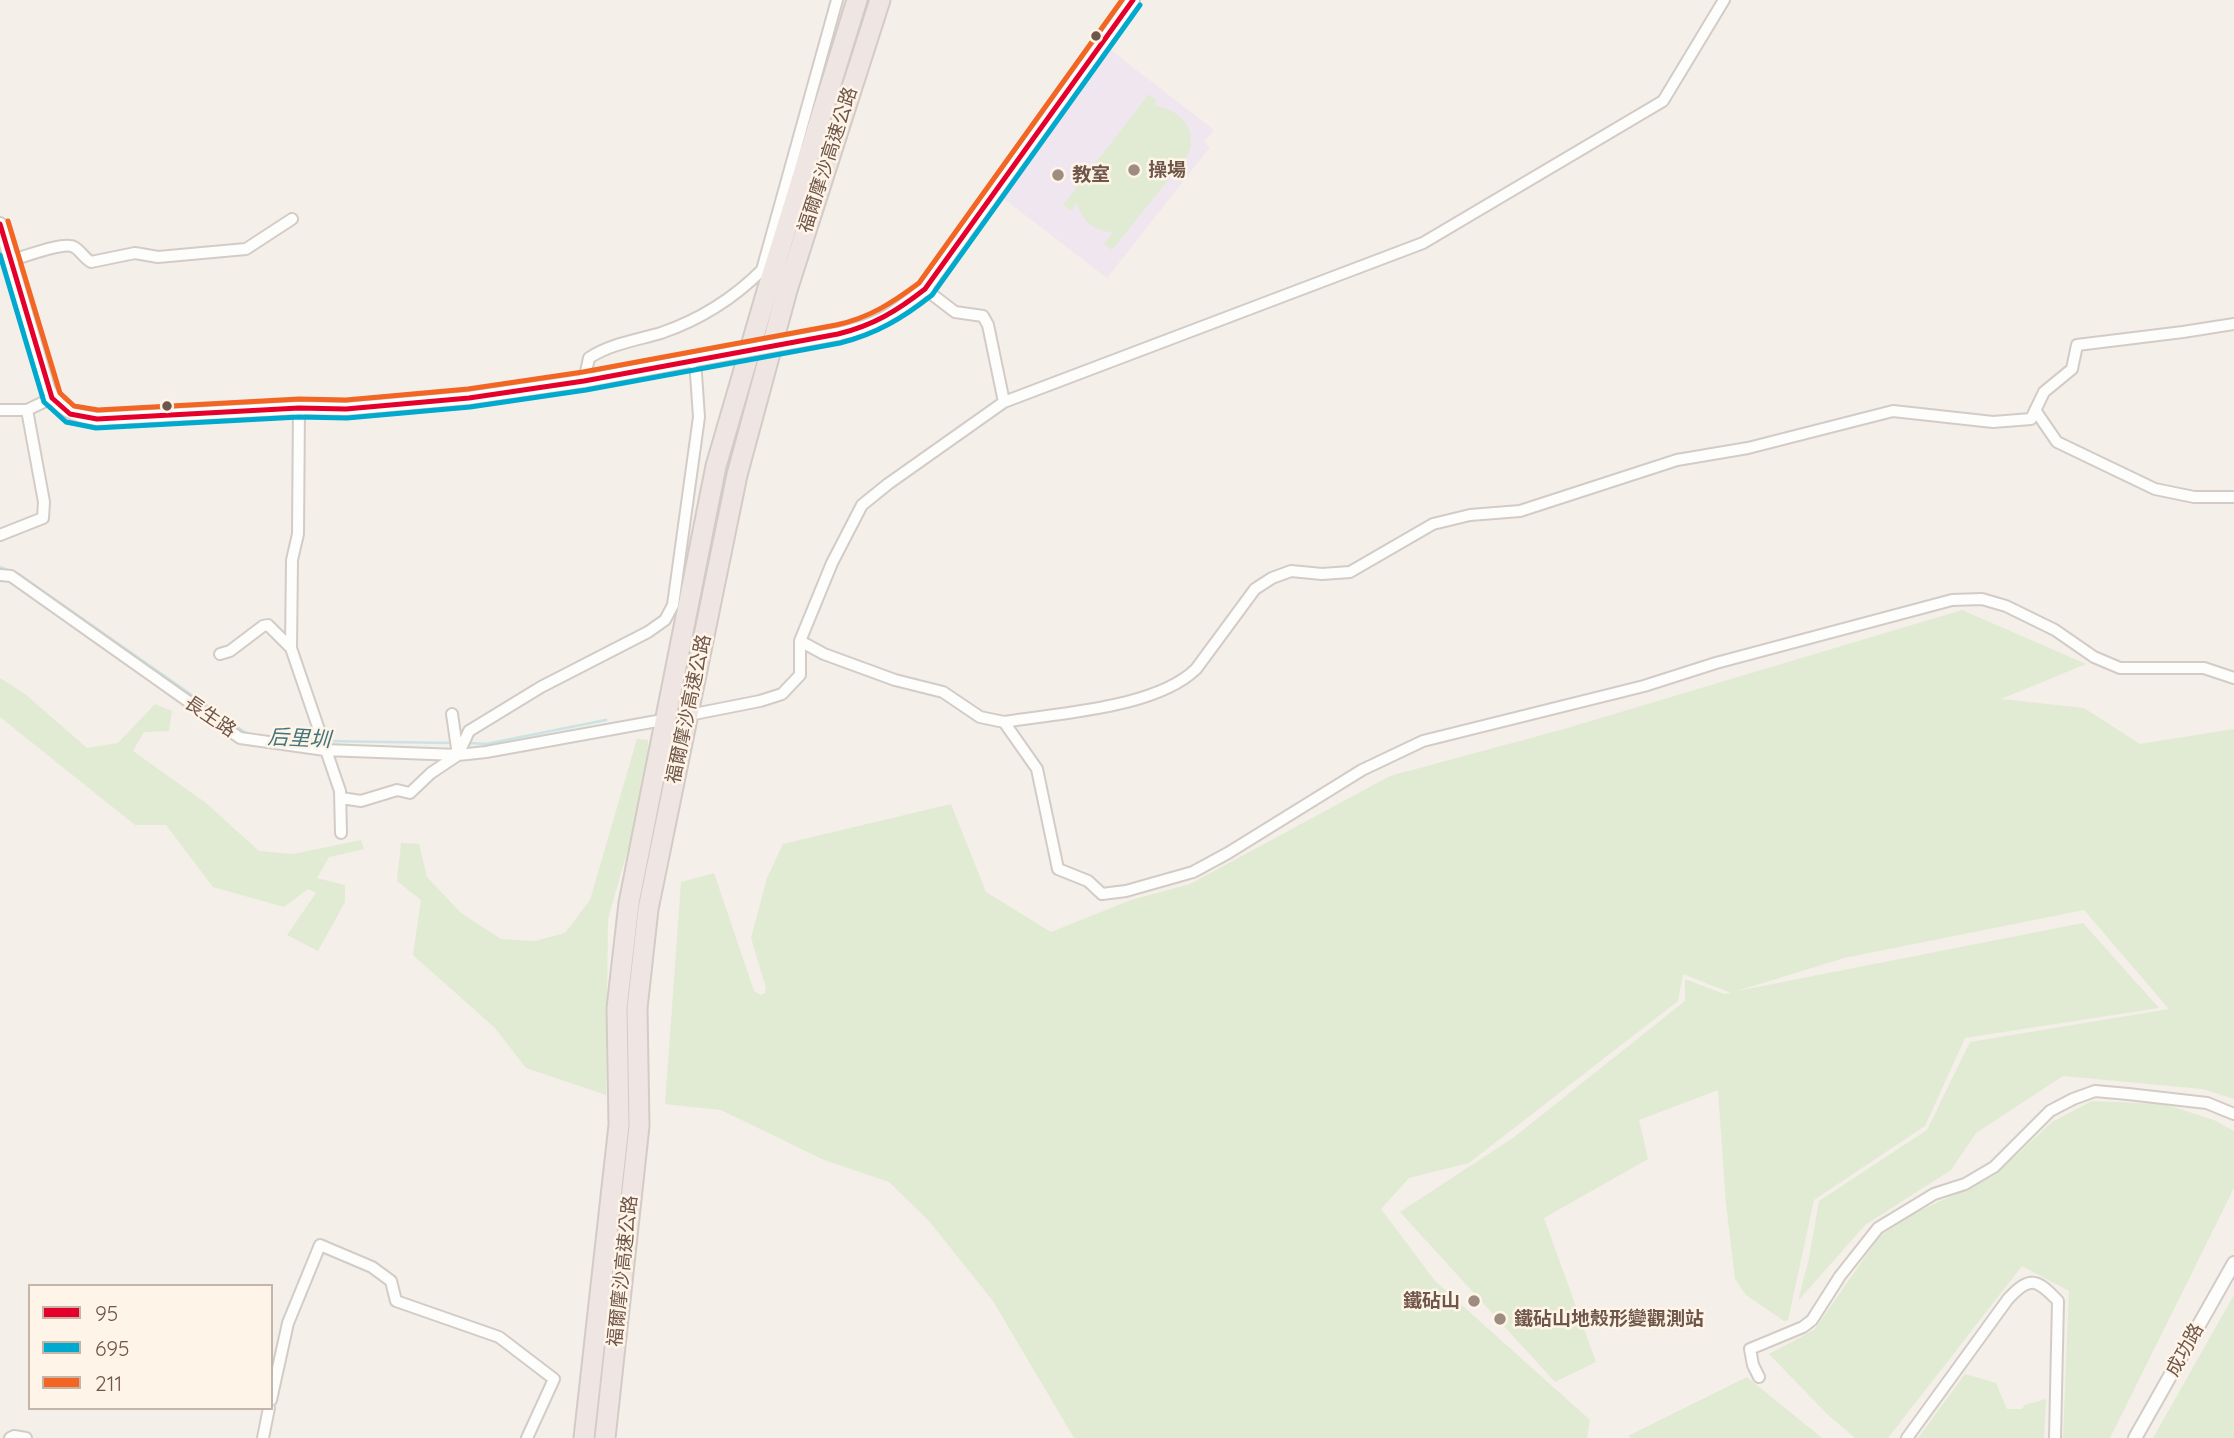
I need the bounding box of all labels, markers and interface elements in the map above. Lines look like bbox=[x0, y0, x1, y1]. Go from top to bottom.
unlabelled marker bbox=[1089, 29, 1103, 43]
street label: 福爾摩沙高速公路 bbox=[794, 84, 862, 236]
place label: 操場 bbox=[1148, 159, 1186, 181]
marker: 操場 bbox=[1126, 162, 1142, 178]
place label: 教室 bbox=[1072, 164, 1110, 186]
marker: 教室 bbox=[1050, 167, 1066, 183]
unlabelled marker bbox=[160, 399, 174, 413]
street label: 福爾摩沙高速公路 bbox=[662, 632, 716, 786]
street label: 長生路 bbox=[180, 692, 240, 742]
water label: 后里圳 bbox=[267, 725, 331, 753]
street label: 福爾摩沙高速公路 bbox=[604, 1194, 642, 1348]
legend bbox=[28, 1284, 273, 1410]
place label: 鐵砧山 bbox=[1403, 1290, 1460, 1312]
marker: 鐵砧山 bbox=[1466, 1293, 1482, 1309]
text: 95 bbox=[95, 1300, 118, 1326]
place label: 鐵砧山地殼形變觀測站 bbox=[1514, 1308, 1704, 1330]
marker: 鐵砧山地殼形變觀測站 bbox=[1492, 1311, 1508, 1327]
street label: 成功路 bbox=[2161, 1320, 2209, 1380]
text: 695 bbox=[95, 1335, 129, 1361]
text: 211 bbox=[95, 1370, 122, 1396]

